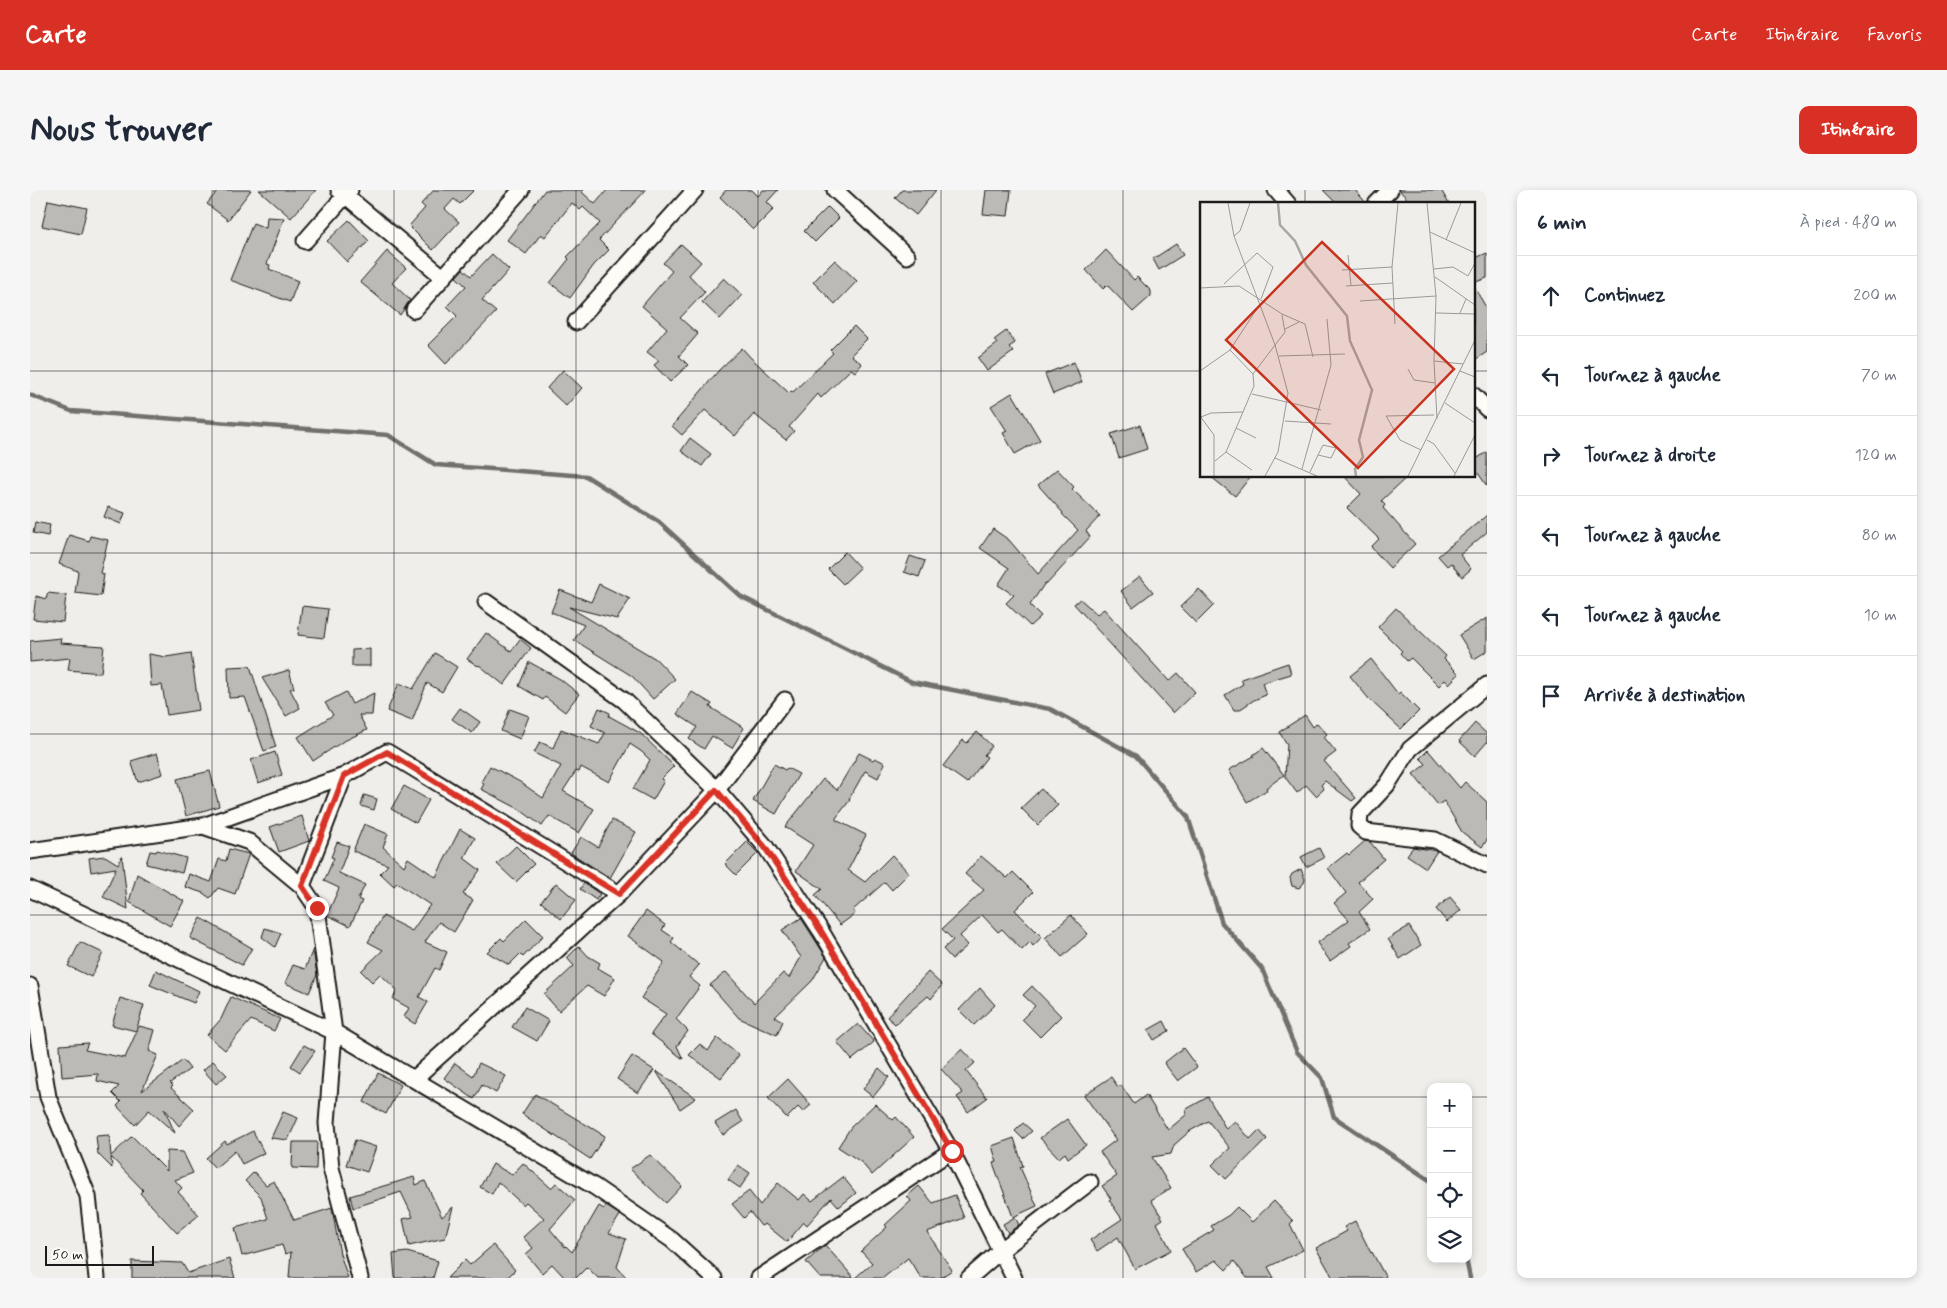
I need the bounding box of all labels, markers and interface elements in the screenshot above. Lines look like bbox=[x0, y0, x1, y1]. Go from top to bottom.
text: Carte bbox=[25, 20, 87, 51]
text: Carte bbox=[1691, 23, 1737, 47]
text: Itinéraire bbox=[1765, 23, 1839, 47]
text: Favoris bbox=[1867, 23, 1922, 47]
button: Itinéraire bbox=[1799, 106, 1917, 154]
text: Nous trouver bbox=[30, 107, 212, 153]
inset map bbox=[1200, 202, 1474, 478]
text: 6 min bbox=[1537, 209, 1587, 237]
text: À pied · 480 m bbox=[1800, 212, 1897, 233]
icon: ahead bbox=[1537, 282, 1565, 310]
text: Continuez bbox=[1584, 283, 1665, 308]
text: 200 m bbox=[1853, 285, 1897, 306]
icon: left bbox=[1537, 362, 1565, 390]
text: Tournez à gauche bbox=[1584, 363, 1721, 388]
text: 70 m bbox=[1861, 365, 1897, 386]
icon: right bbox=[1537, 442, 1565, 470]
text: Tournez à droite bbox=[1584, 443, 1716, 468]
text: 120 m bbox=[1855, 445, 1897, 466]
icon: left bbox=[1537, 522, 1565, 550]
text: Tournez à gauche bbox=[1584, 523, 1721, 548]
text: 80 m bbox=[1862, 525, 1897, 546]
icon: left bbox=[1537, 602, 1565, 630]
text: Tournez à gauche bbox=[1584, 603, 1721, 628]
text: 10 m bbox=[1864, 605, 1897, 626]
icon: arrive bbox=[1537, 682, 1565, 710]
text: Arrivée à destination bbox=[1584, 683, 1745, 708]
route end bbox=[306, 897, 329, 920]
map controls bbox=[1427, 1083, 1472, 1263]
button: + bbox=[1427, 1083, 1472, 1128]
button: − bbox=[1427, 1128, 1472, 1173]
route start bbox=[941, 1140, 964, 1163]
button: locate bbox=[1427, 1173, 1472, 1218]
button: layers bbox=[1427, 1218, 1472, 1263]
scale bar bbox=[45, 1243, 154, 1266]
text: 50 m bbox=[52, 1246, 83, 1264]

